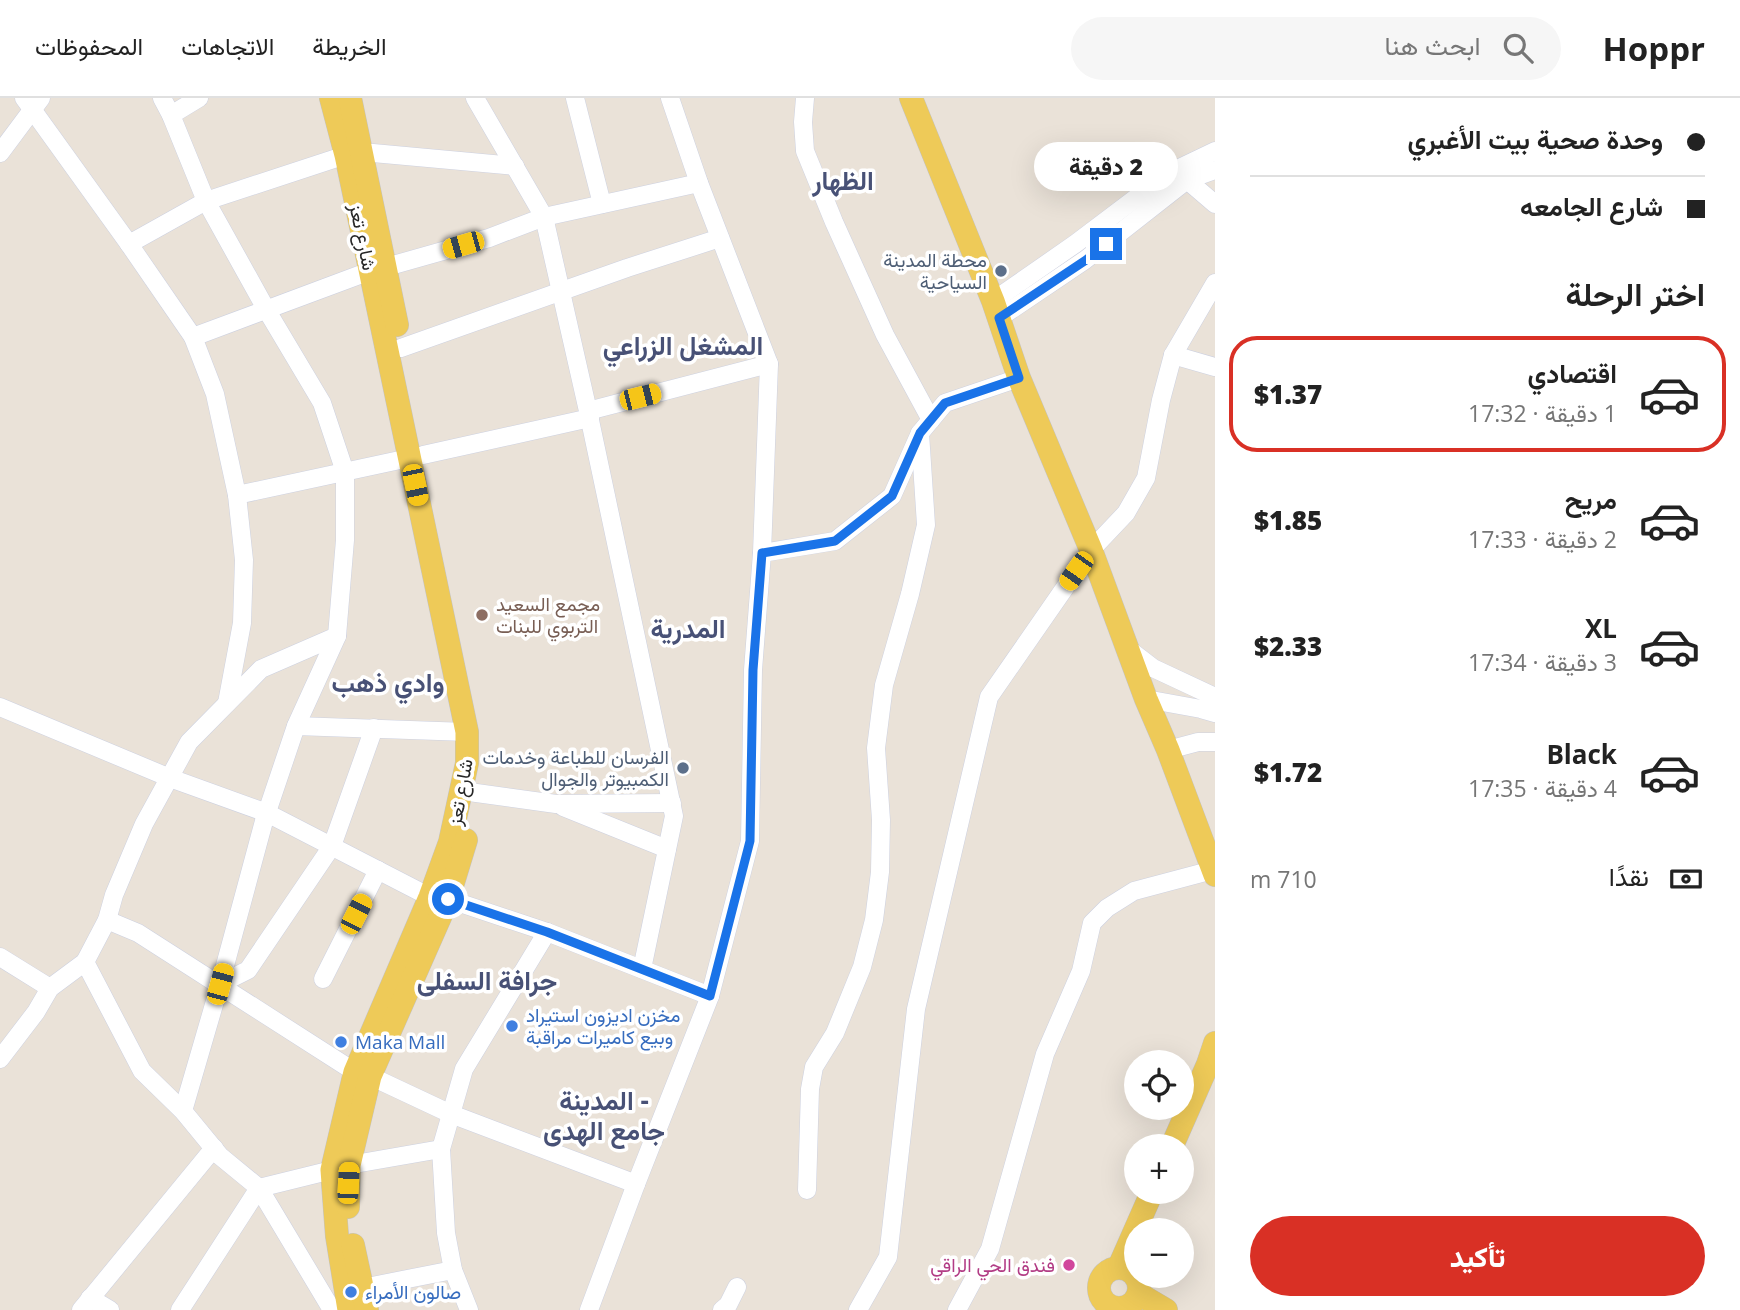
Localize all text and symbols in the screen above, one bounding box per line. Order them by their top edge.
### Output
search box [1071,17,1561,80]
text: Hoppr [1603,26,1705,71]
text: ابحث هنا [1385,27,1481,63]
text: المحفوظات [35,29,143,62]
text: الاتجاهات [181,29,274,62]
text: الخريطة [312,29,387,62]
icon: search [1499,29,1537,67]
text: وحدة صحية بيت الأغبري [1407,121,1663,157]
callout: 2 دقيقة [1034,142,1178,192]
text: 2 دقيقة [1069,150,1143,182]
district label: الظهار [811,162,874,198]
text: شارع الجامعه [1520,188,1663,224]
street label: شارع تعز [343,200,383,273]
route end [1090,228,1122,260]
car [440,229,487,261]
place label: محطة المدينة السياحية [883,247,987,295]
marker: محطة المدينة السياحية [993,263,1009,279]
text: اختر الرحلة [1565,272,1705,315]
district label: المشغل الزراعي [603,327,763,368]
text: اقتصادي [1528,355,1617,391]
icon: car [1638,363,1701,426]
text: $1.37 [1254,376,1322,412]
car [618,382,663,412]
text: 1 دقيقة · 17:32 [1468,397,1617,429]
car [401,462,430,508]
text: مريح [1565,481,1617,517]
icon: car [1638,489,1701,552]
text: $1.85 [1254,502,1322,538]
text: 2 دقيقة · 17:33 [1468,523,1617,555]
car [1056,548,1097,594]
place label: مجمع السعيد التربوي للبنات [496,591,600,642]
marker: مجمع السعيد التربوي للبنات [474,607,490,623]
district label: المدرية [650,610,726,646]
text: XL [1585,610,1617,646]
icon: car [1638,615,1701,678]
text: $2.33 [1254,628,1322,664]
text: 3 دقيقة · 17:34 [1468,646,1617,678]
district label: وادي ذهب [331,664,445,705]
text: Black [1546,736,1617,772]
icon: car [1638,741,1701,804]
place label: الفرسان للطباعة وخدمات الكمبيوتر والجوال [482,744,669,792]
text: $1.72 [1254,754,1322,790]
street label: شارع تعز [441,757,479,828]
marker: الفرسان للطباعة وخدمات الكمبيوتر والجوال [675,760,691,776]
text: 4 دقيقة · 17:35 [1468,772,1617,804]
text: نقدًا [1609,858,1649,894]
icon: cash [1667,860,1705,898]
text: 710 m [1250,863,1317,895]
route start [432,883,464,915]
car [338,891,375,937]
car [205,961,236,1007]
district label: جرافة السفلى [417,962,557,998]
place label: مخزن اديزون استيراد وبيع كاميرات مراقبة [526,1002,680,1051]
marker: مخزن اديزون استيراد وبيع كاميرات مراقبة [504,1018,520,1034]
place label: Maka Mall [355,1029,445,1055]
marker: Maka Mall [333,1034,349,1050]
map controls [1124,1050,1194,1288]
button: locate [1124,1050,1194,1120]
district label: المدينة - جامع الهدى [543,1082,665,1149]
button: + [1124,1134,1194,1204]
car [337,1161,360,1205]
button: تأكيد [1250,1216,1705,1296]
button: − [1124,1218,1194,1288]
place label: فندق الحي الراقي [930,1252,1055,1281]
marker: فندق الحي الراقي [1061,1257,1077,1273]
place label: صالون الأمراء [365,1279,461,1305]
marker: صالون الأمراء [343,1284,359,1300]

